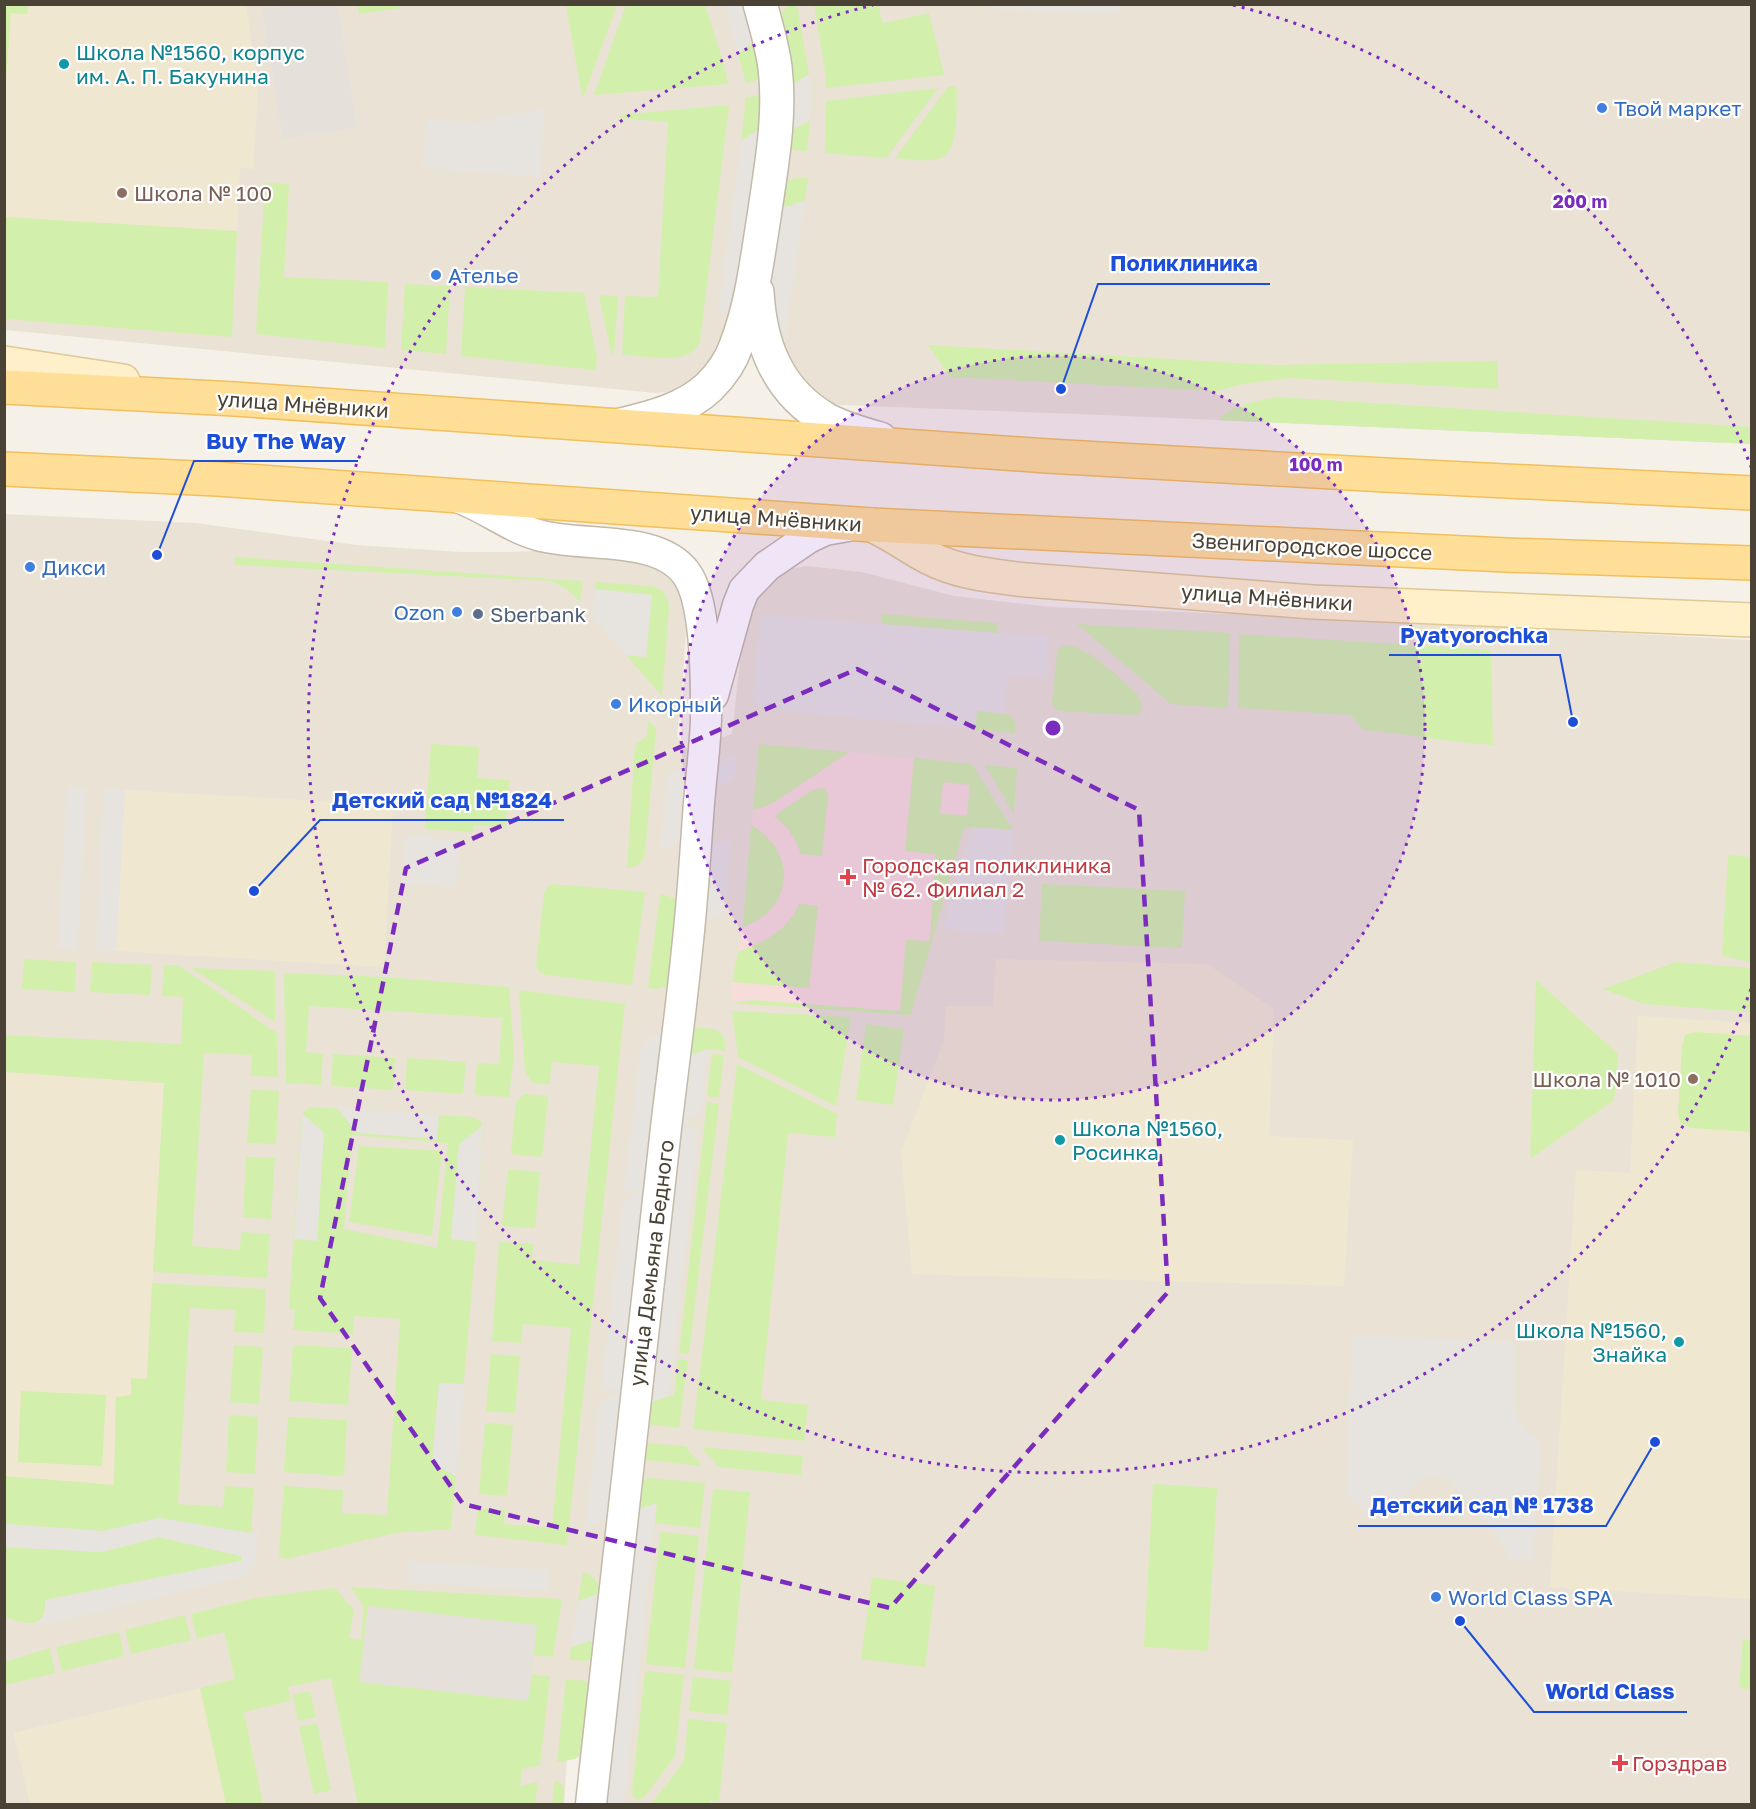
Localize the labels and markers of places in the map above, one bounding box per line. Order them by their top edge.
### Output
place label: Школа №1560, корпус им. А. П. Бакунина [76,39,305,89]
marker: Школа №1560, корпус им. А. П. Бакунина [57,57,71,71]
place label: Твой маркет [1614,95,1741,121]
marker: Твой маркет [1595,101,1609,115]
place label: Школа № 100 [134,180,272,206]
marker: Школа № 100 [115,186,129,200]
callout: Поликлиника [1098,244,1270,284]
place label: Ателье [448,262,519,288]
marker: Ателье [429,268,443,282]
callout: Buy The Way [194,421,358,461]
place label: Дикси [42,554,106,580]
marker: Дикси [23,560,37,574]
place label: Ozon [393,599,445,625]
place label: Sberbank [490,601,586,627]
marker: Ozon [450,605,464,619]
marker: Sberbank [471,607,485,621]
callout: Pyatyorochka [1389,615,1560,655]
place label: Икорный [628,691,722,717]
marker: Икорный [609,697,623,711]
centre of rings [1043,718,1063,738]
callout: Детский сад №1824 [320,780,564,820]
place label: Городская поликлиника № 62. Филиал 2 [862,852,1111,902]
marker: Городская поликлиника № 62. Филиал 2 [839,868,857,886]
place label: Школа № 1010 [1533,1066,1681,1092]
marker: Школа № 1010 [1686,1072,1700,1086]
place label: Школа №1560, Росинка [1072,1115,1223,1165]
marker: Школа №1560, Росинка [1053,1133,1067,1147]
place label: Школа №1560, Знайка [1516,1317,1667,1367]
marker: Школа №1560, Знайка [1672,1335,1686,1349]
callout: Детский сад № 1738 [1358,1486,1606,1526]
place label: World Class SPA [1448,1584,1613,1610]
marker: World Class SPA [1429,1590,1443,1604]
callout: World Class [1534,1672,1687,1712]
place label: Горздрав [1632,1750,1727,1776]
marker: Горздрав [1613,1756,1627,1770]

